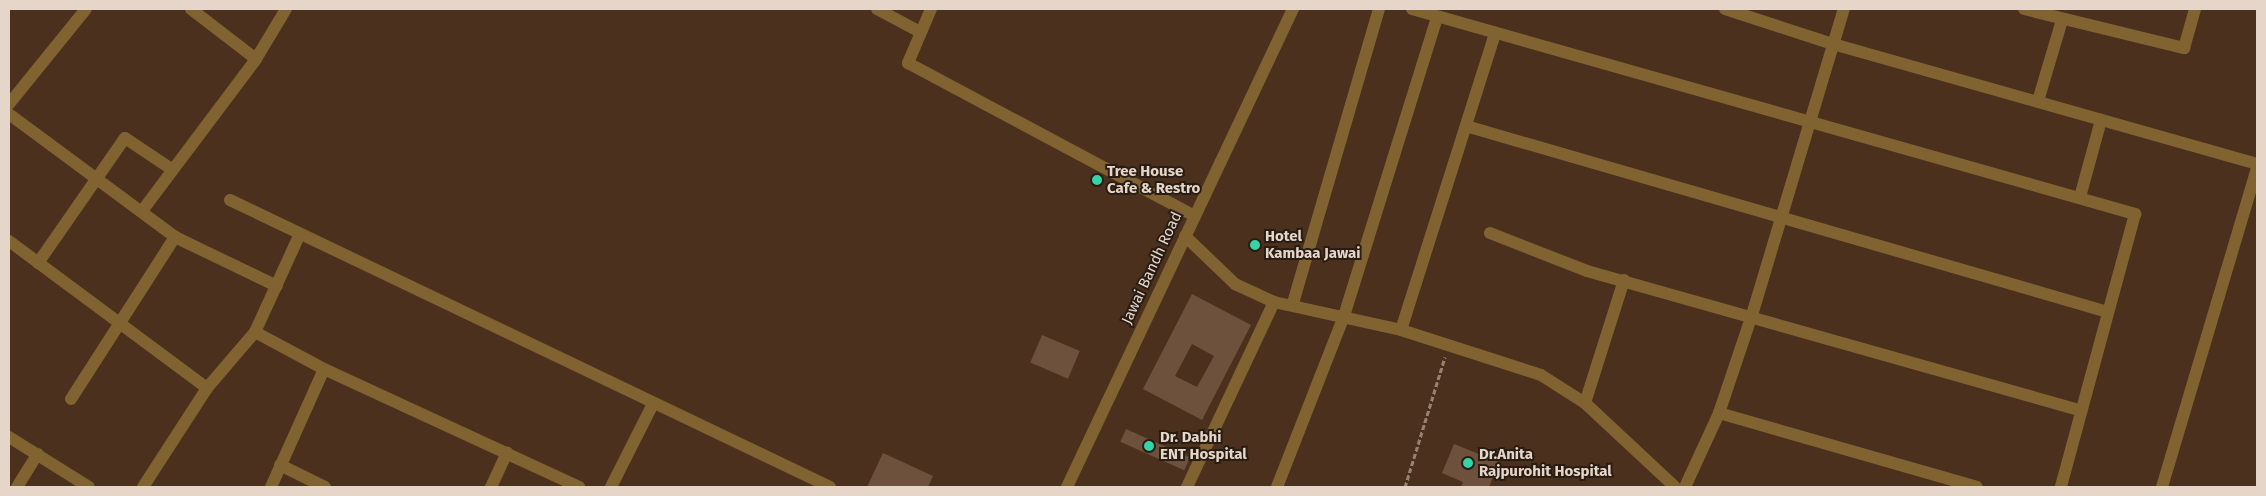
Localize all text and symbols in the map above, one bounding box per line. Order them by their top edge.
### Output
place label: Tree House Cafe & Restro [1107,162,1200,197]
marker: Tree House Cafe & Restro [1091,174,1103,186]
street label: Jawai Bandh Road [1118,209,1186,327]
place label: Hotel Kambaa Jawai [1265,227,1360,262]
marker: Hotel Kambaa Jawai [1249,239,1261,251]
place label: Dr. Dabhi ENT Hospital [1160,428,1247,463]
marker: Dr. Dabhi ENT Hospital [1142,439,1156,453]
place label: Dr.Anita Rajpurohit Hospital [1479,445,1612,480]
marker: Dr.Anita Rajpurohit Hospital [1461,456,1475,470]

